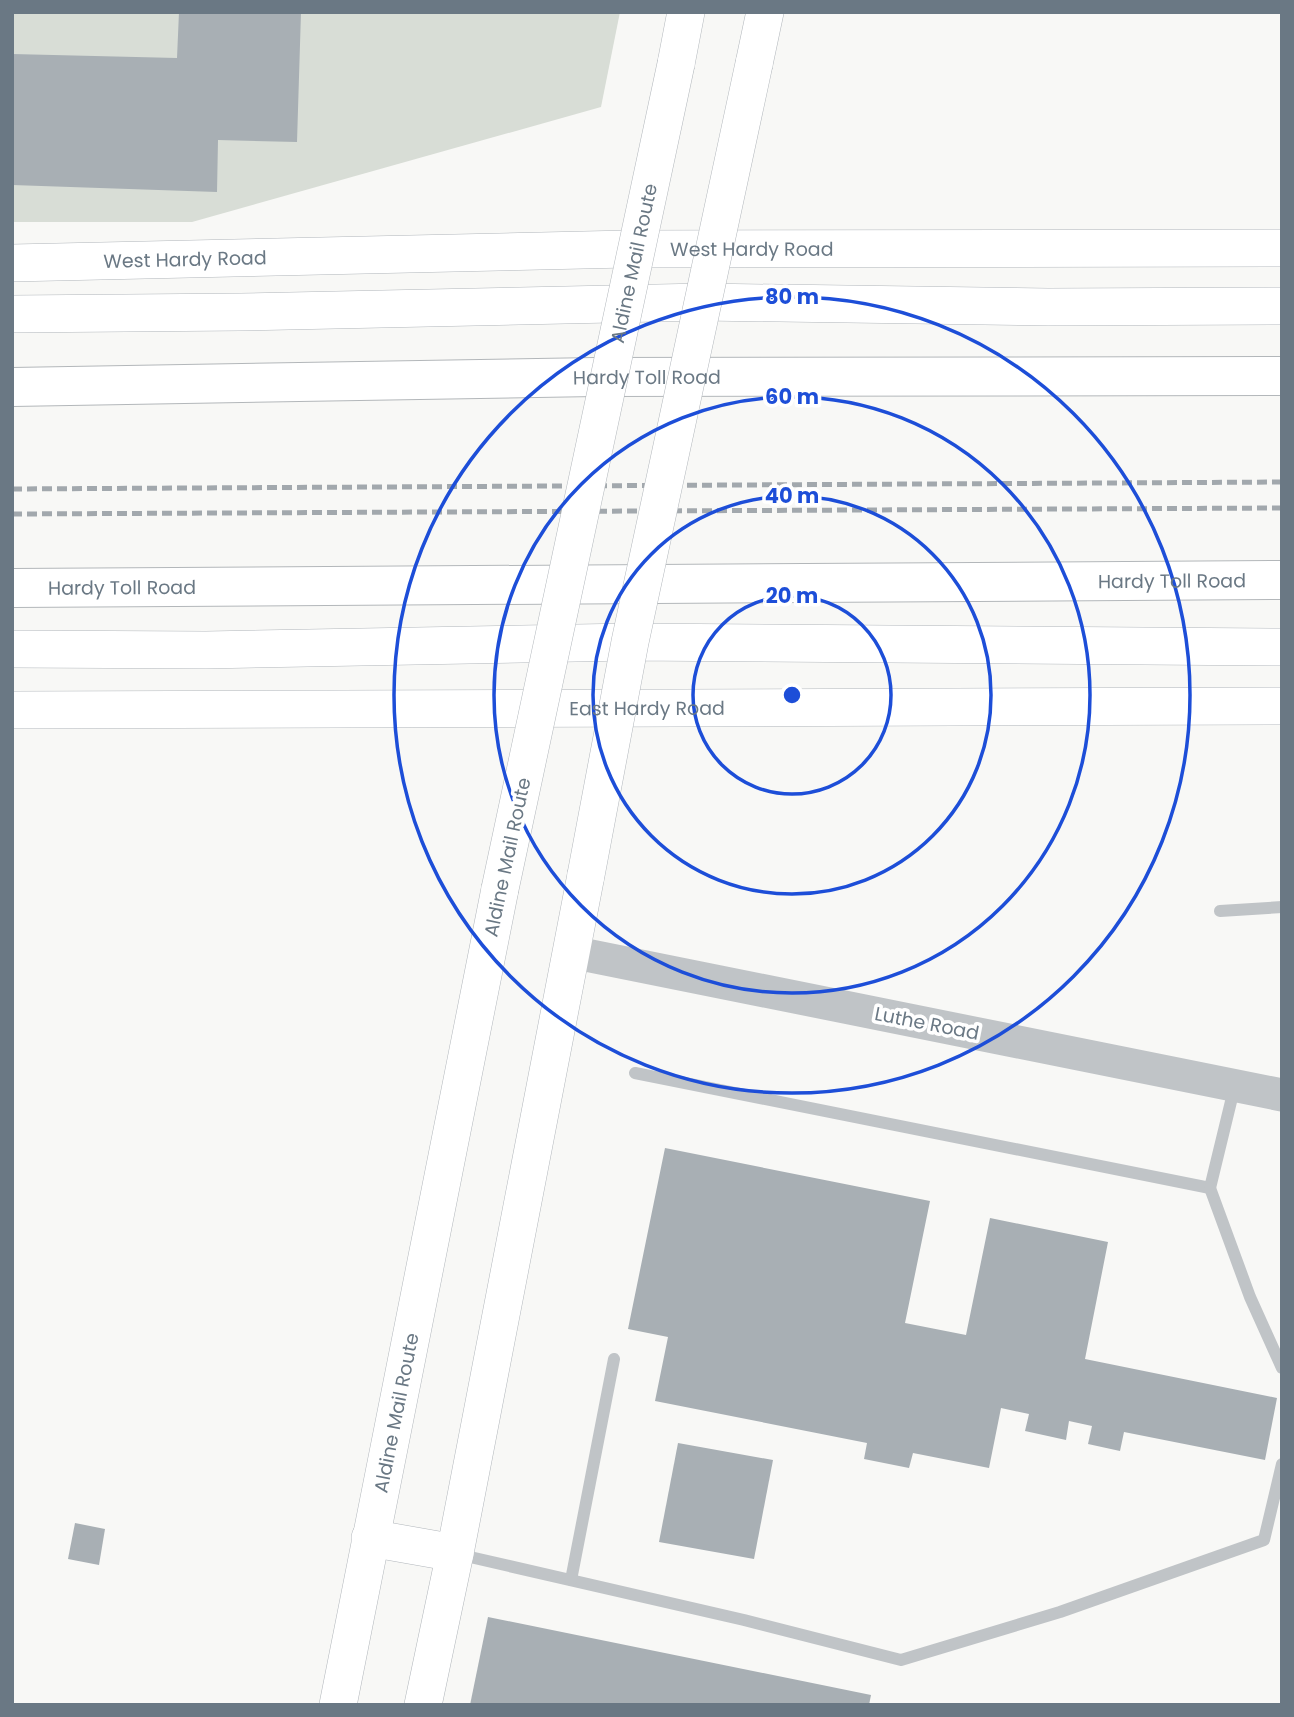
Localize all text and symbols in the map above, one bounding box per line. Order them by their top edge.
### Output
street label: Aldine Mail Route [604,181,664,345]
street label: West Hardy Road [670,236,834,263]
street label: West Hardy Road [103,244,267,275]
text: 80 m [765,282,819,311]
street label: Hardy Toll Road [573,364,721,391]
text: 60 m [765,382,819,411]
text: 40 m [765,481,819,510]
street label: Hardy Toll Road [1098,567,1246,595]
street label: Hardy Toll Road [48,574,196,602]
text: 20 m [766,581,818,610]
centre of rings [780,683,804,707]
street label: East Hardy Road [569,695,725,722]
street label: Aldine Mail Route [477,775,538,939]
street label: Luthe Road [872,1000,981,1047]
street label: Aldine Mail Route [367,1331,426,1495]

